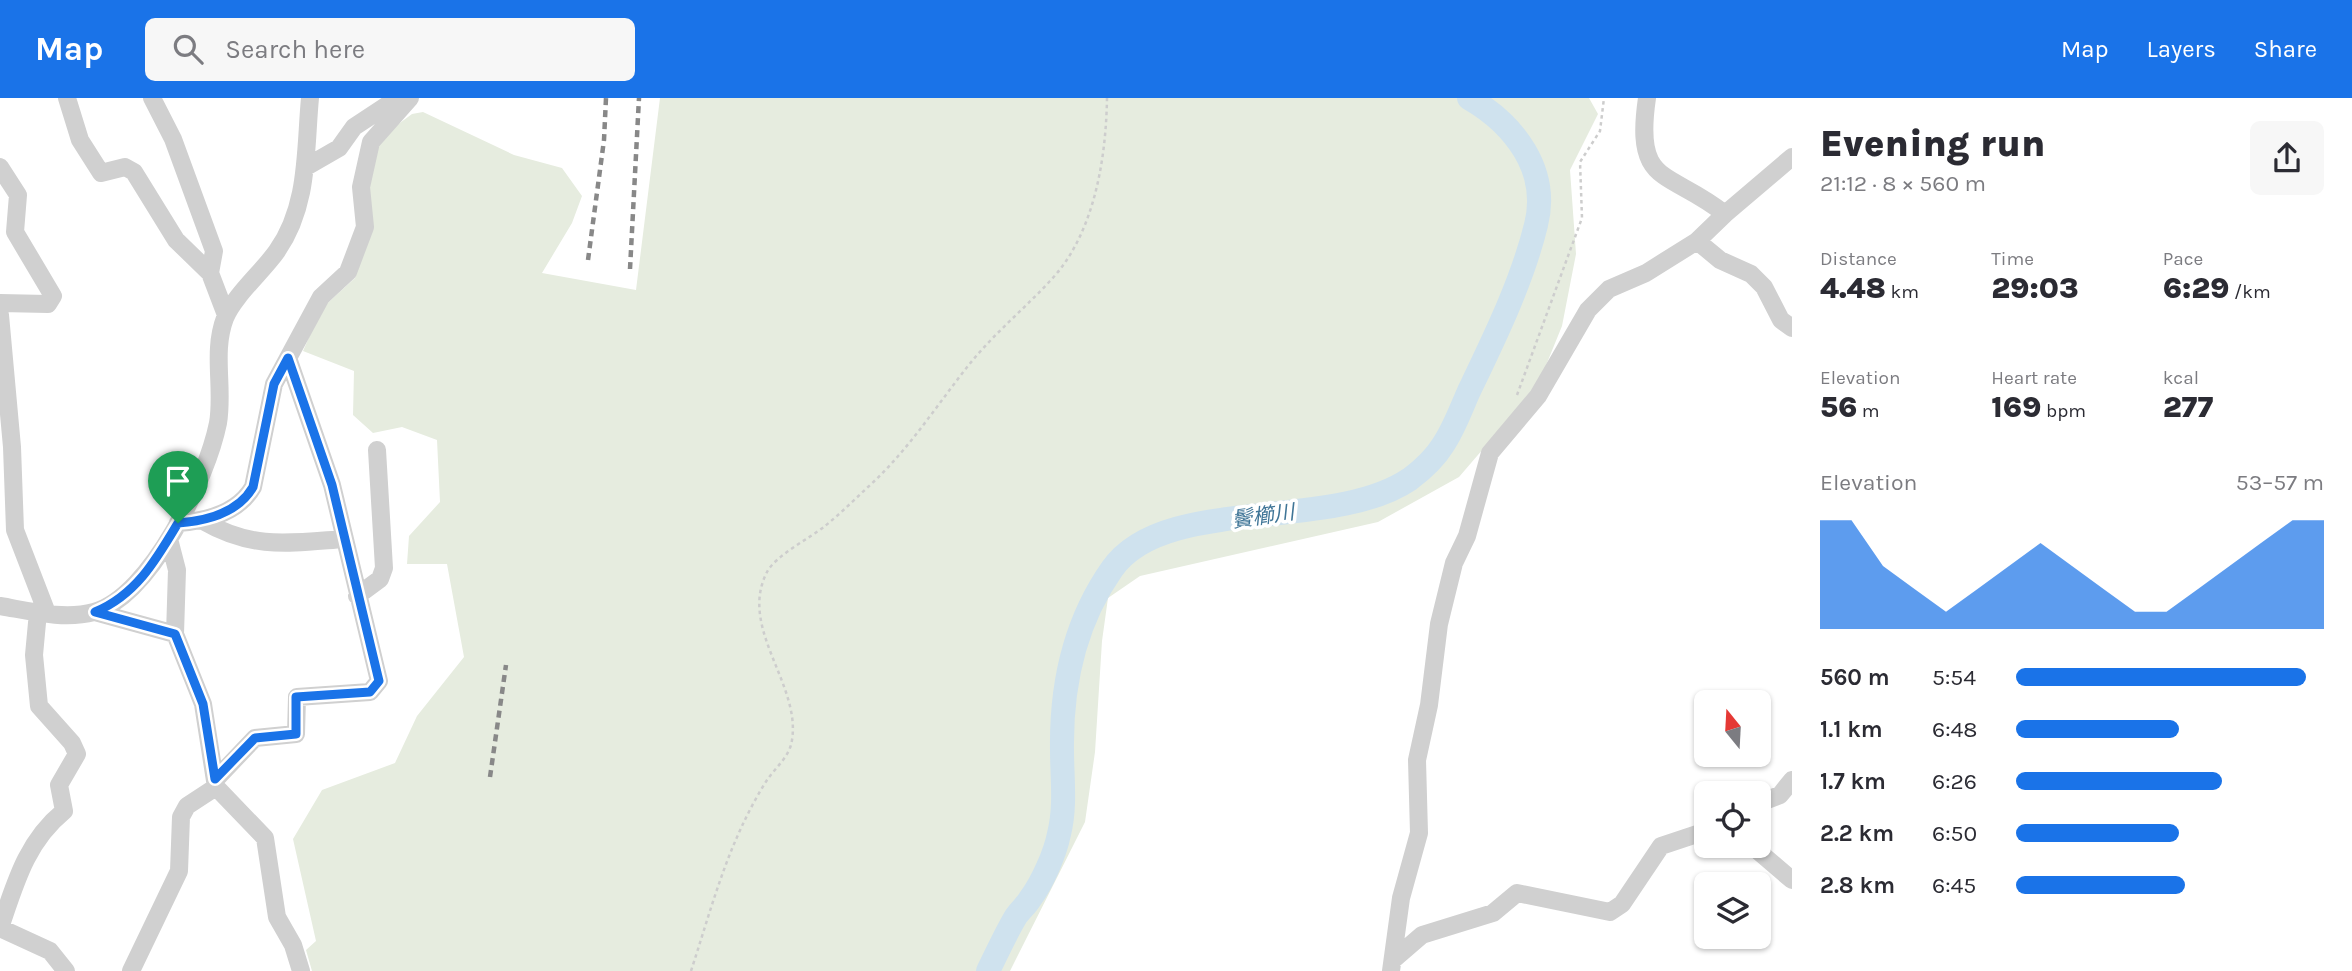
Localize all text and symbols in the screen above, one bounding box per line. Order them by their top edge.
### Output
search box [145,18,635,81]
text: Map [35,30,103,68]
icon: search [169,30,207,68]
text: Search here [225,34,365,65]
text: Map [2061,35,2109,63]
text: Layers [2147,35,2216,63]
text: Share [2254,35,2317,63]
text: Evening run [1820,121,2045,166]
button: share [2250,121,2324,195]
text: 21:12 · 8 × 560 m [1820,170,1986,197]
text: Distance [1820,248,1897,270]
text: Time [1991,248,2034,270]
text: Pace [2163,248,2203,270]
text: 4.48 [1820,270,1886,306]
text: 29:03 [1991,270,2079,306]
text: 6:29 [2163,270,2229,306]
text: km [1886,281,1919,303]
text: /km [2229,281,2271,303]
text: Elevation [1820,367,1900,389]
text: Heart rate [1991,367,2077,389]
text: kcal [2163,367,2199,389]
text: 56 [1820,389,1857,425]
text: 169 [1991,389,2041,425]
text: 277 [2163,389,2213,425]
text: m [1857,400,1880,422]
text: bpm [2041,400,2086,422]
pin [148,451,208,523]
icon: arrive [159,462,197,500]
text: Elevation [1820,469,1917,496]
text: 53–57 m [2236,469,2324,496]
water label: 鬢櫛川 [1230,499,1298,532]
text: 560 m [1820,664,1890,691]
text: 5:54 [1932,664,1976,691]
north arrow [1694,690,1771,766]
map controls [1694,690,1771,949]
text: 1.1 km [1820,716,1883,743]
text: 6:48 [1932,716,1977,743]
text: 1.7 km [1820,768,1886,795]
text: 6:26 [1932,768,1977,795]
button: locate [1694,781,1771,858]
text: 2.2 km [1820,820,1894,847]
text: 6:50 [1932,820,1977,847]
button: layers [1694,872,1771,949]
text: 2.8 km [1820,872,1895,899]
text: 6:45 [1932,872,1976,899]

